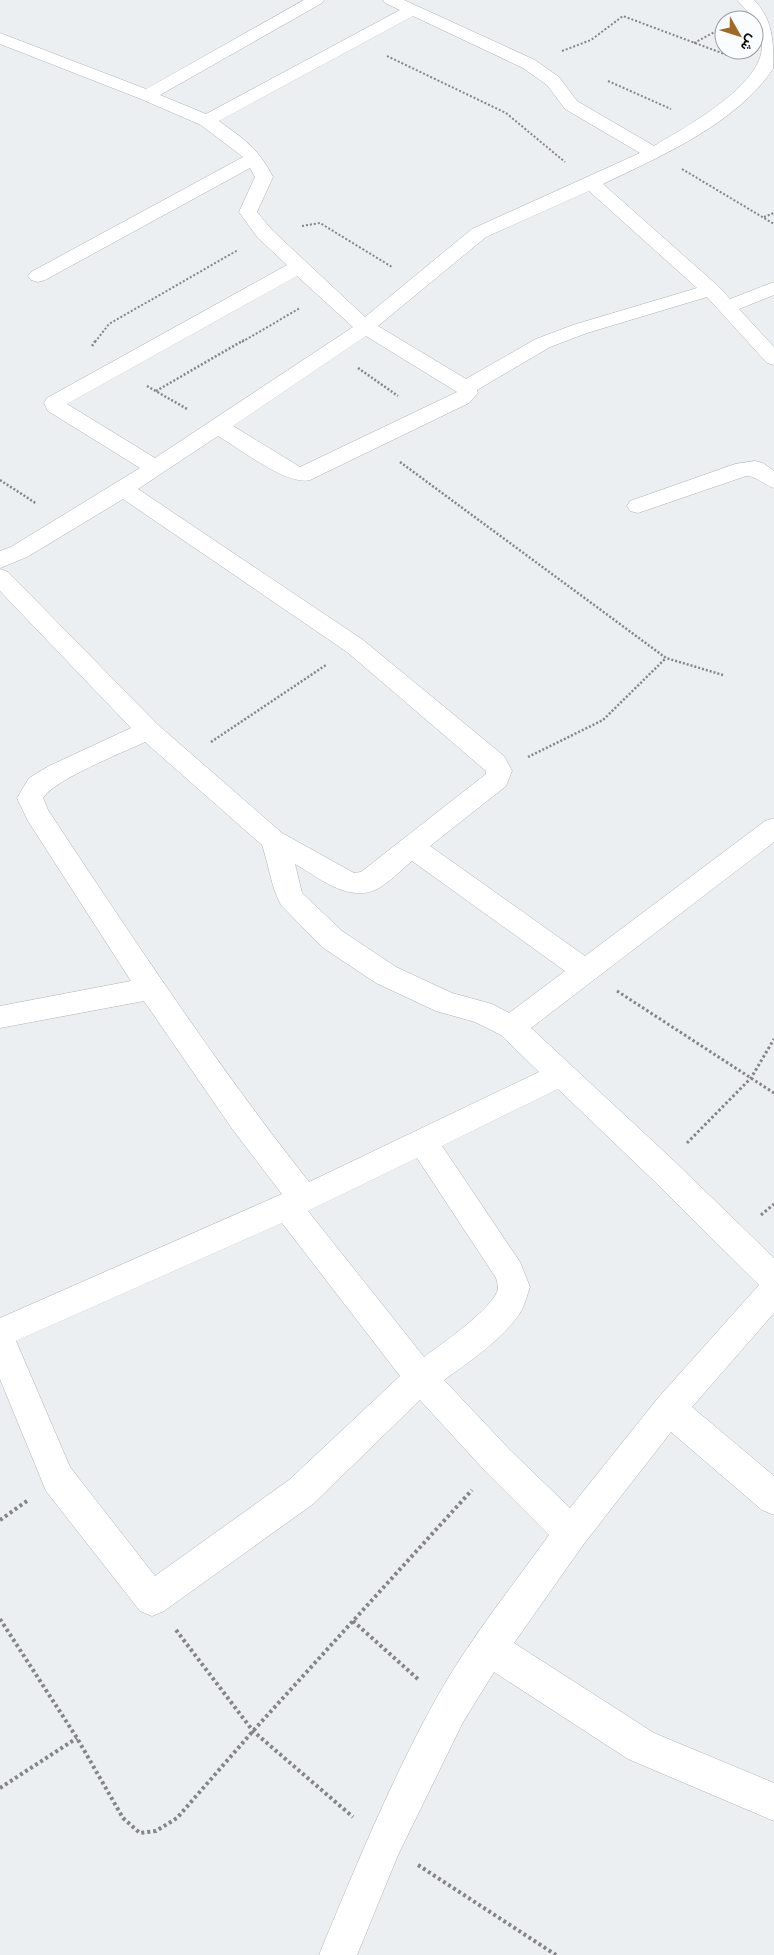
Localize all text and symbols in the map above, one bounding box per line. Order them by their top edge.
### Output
north arrow [714,10,764,60]
text: ش [737,31,761,56]

